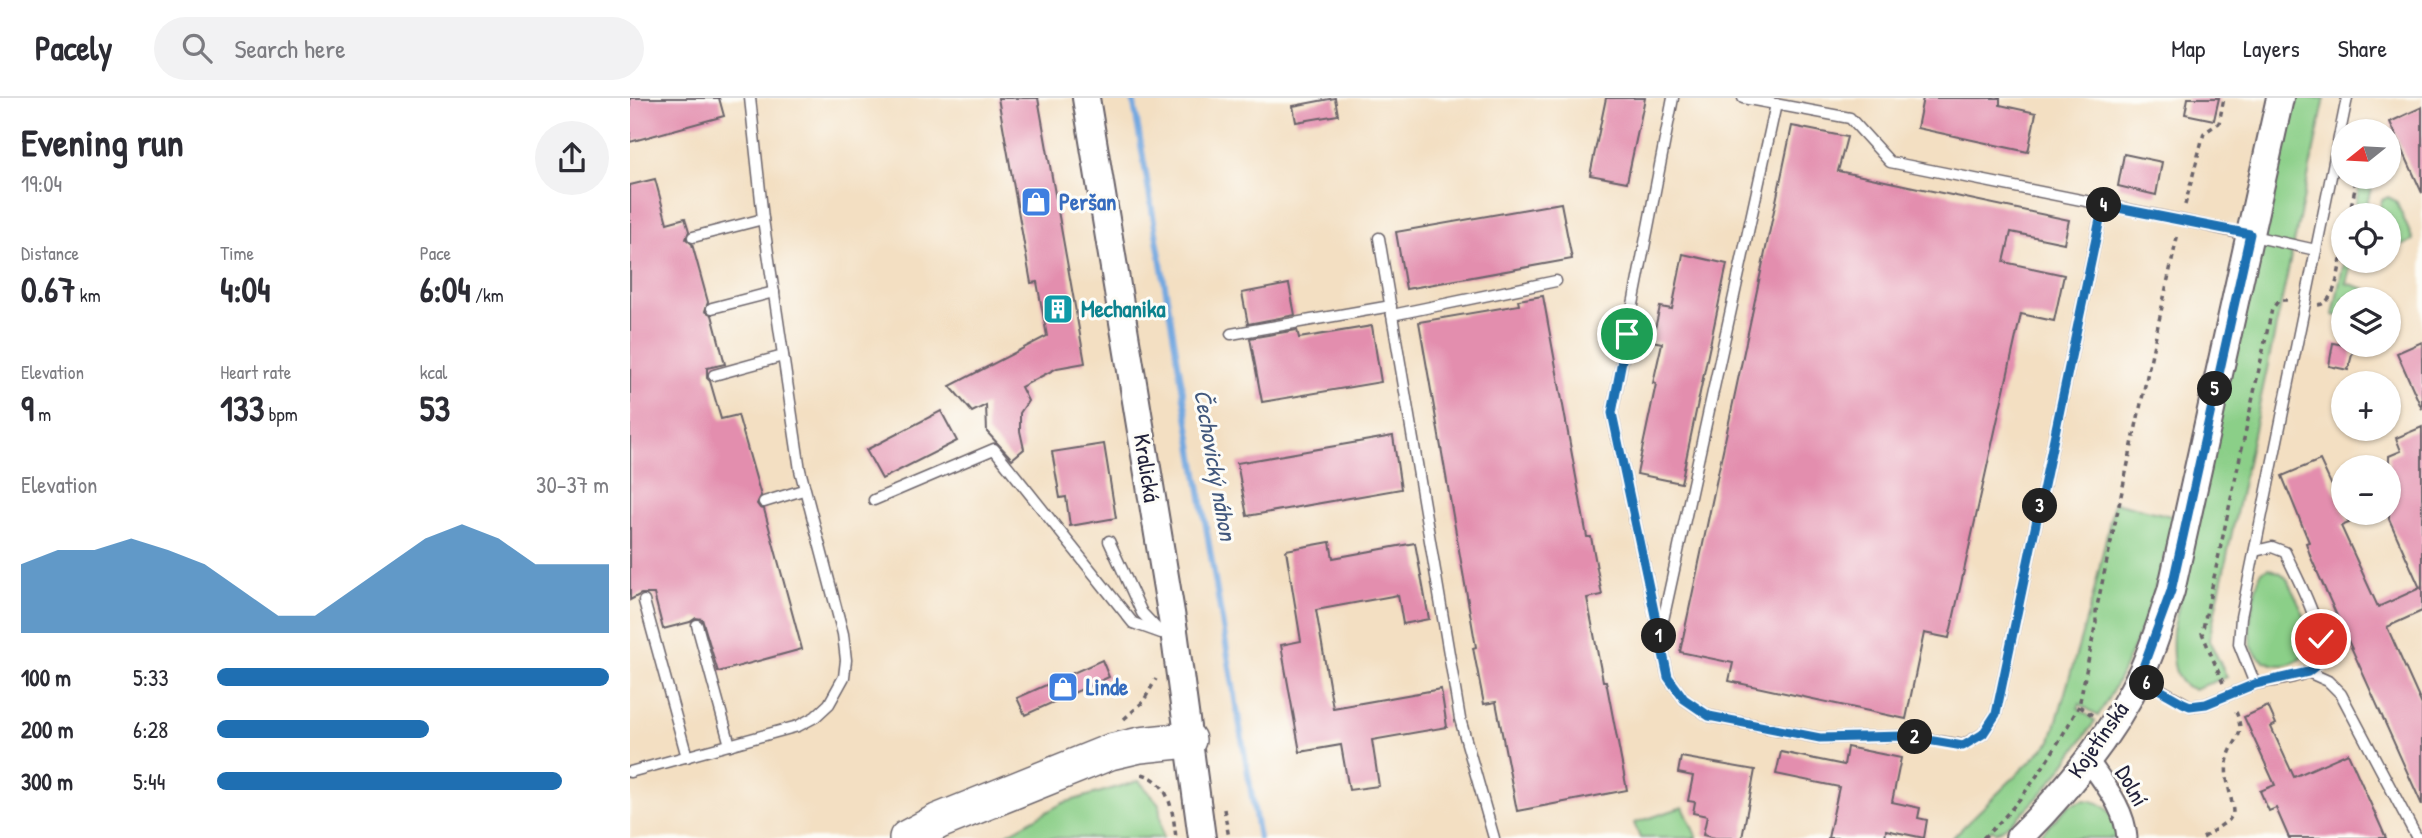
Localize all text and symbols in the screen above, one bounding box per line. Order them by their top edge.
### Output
search box [154,17,644,80]
text: Pacely [35,26,112,70]
icon: search [178,29,216,67]
text: Search here [234,31,346,66]
text: Map [2171,32,2205,64]
text: Layers [2243,32,2300,64]
text: Share [2338,32,2387,64]
text: Evening run [21,116,184,168]
north arrow [2331,119,2401,189]
map controls [2331,119,2401,525]
button: share [535,121,609,195]
text: 19:04 [21,168,62,199]
shop icon: Peršan [1019,185,1053,219]
place label: Peršan [1059,186,1116,217]
pin: 4 [2086,188,2122,222]
text: 4 [2100,191,2107,217]
button: locate [2331,203,2401,273]
text: Distance [21,240,79,266]
text: Time [220,240,254,266]
text: Pace [420,240,451,266]
text: 0.67 [21,266,75,313]
text: 4:04 [220,266,270,313]
text: 6:04 [420,266,471,313]
text: km [75,282,101,308]
text: /km [471,282,504,308]
button: layers [2331,287,2401,357]
building icon: Mechanika [1041,292,1075,326]
place label: Mechanika [1081,293,1166,324]
pin [1597,304,1657,364]
icon: arrive [1608,315,1646,353]
text: Elevation [21,359,84,385]
text: Heart rate [220,359,291,385]
text: kcal [420,359,447,385]
button: + [2331,371,2401,441]
pin: 5 [2198,372,2232,406]
text: 5 [2210,375,2219,401]
text: 9 [21,385,34,432]
text: 133 [220,385,264,432]
text: 53 [420,385,450,432]
water label: Čechovický náhon [1186,387,1245,545]
text: m [34,401,51,427]
text: bpm [264,401,298,427]
street label: Kralická [1127,432,1168,504]
button: − [2331,455,2401,525]
text: Elevation [21,469,97,500]
text: 30–37 m [536,469,609,500]
pin: 3 [2022,488,2058,524]
text: 3 [2035,492,2044,518]
pin [2291,609,2351,669]
pin: 1 [1642,618,1676,654]
icon: check [2302,620,2340,658]
text: 1 [1655,622,1662,648]
text: 100 m [21,662,71,693]
text: 5:33 [133,662,169,693]
pin: 6 [2130,666,2164,700]
text: 6 [2143,669,2150,695]
shop icon: Linde [1046,670,1080,704]
place label: Linde [1086,671,1129,702]
street label: Kojetínská [2060,695,2135,784]
text: 200 m [21,714,73,745]
text: 6:28 [133,714,168,745]
pin: 2 [1898,720,1932,754]
text: 2 [1910,723,1919,749]
street label: Dolní [2109,760,2156,812]
text: 300 m [21,766,73,797]
text: 5:44 [133,766,165,797]

